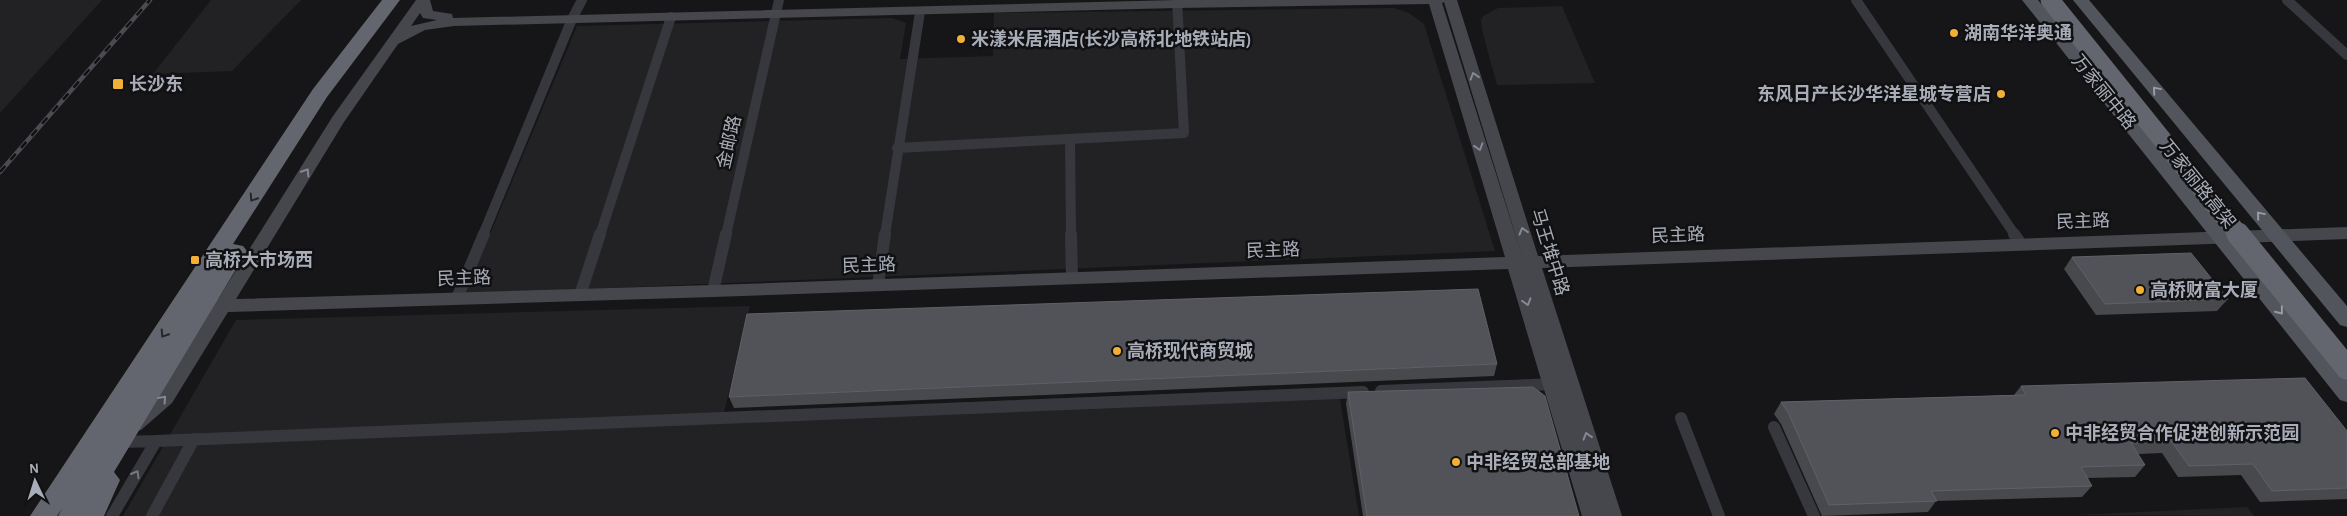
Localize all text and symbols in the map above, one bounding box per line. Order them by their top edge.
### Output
place label: 湖南华洋奥通 [1964,23,2072,43]
marker: 湖南华洋奥通 [1948,27,1960,39]
place label: 米漾米居酒店(长沙高桥北地铁站店) [971,29,1252,49]
marker: 米漾米居酒店(长沙高桥北地铁站店) [955,33,967,45]
street label: 万家丽中路 [2068,51,2140,133]
one-way arrow [1470,72,1480,81]
place label: 长沙东 [129,74,183,94]
marker: 长沙东 [111,77,125,91]
place label: 东风日产长沙华洋星城专营店 [1757,84,1991,104]
one-way arrow [2152,87,2161,96]
marker: 东风日产长沙华洋星城专营店 [1995,88,2007,100]
street label: 金邮路 [713,113,745,171]
street label: 万家丽路高架 [2156,136,2240,232]
one-way arrow [1474,142,1484,150]
one-way arrow [299,169,309,178]
one-way arrow [250,192,259,201]
street label: 马王堆中路 [1527,206,1573,298]
street label: 民主路 [2056,210,2110,232]
one-way arrow [2257,212,2265,221]
street label: 民主路 [1651,224,1705,246]
one-way arrow [1518,227,1528,236]
street label: 民主路 [1246,239,1300,261]
place label: 高桥大市场西 [205,250,313,270]
marker: 高桥大市场西 [189,254,201,266]
street label: 民主路 [842,254,896,276]
street label: 民主路 [437,267,491,289]
place label: 高桥财富大厦 [2150,280,2258,300]
marker: 高桥财富大厦 [2134,284,2146,296]
one-way arrow [1522,297,1532,306]
one-way arrow [2275,305,2284,314]
one-way arrow [161,329,171,338]
place label: 高桥现代商贸城 [1127,341,1253,361]
marker: 高桥现代商贸城 [1111,345,1123,357]
one-way arrow [158,395,167,404]
place label: 中非经贸合作促进创新示范园 [2065,423,2299,443]
marker: 中非经贸合作促进创新示范园 [2049,427,2061,439]
one-way arrow [1583,432,1593,441]
place label: 中非经贸总部基地 [1466,452,1610,472]
north arrow [10,456,60,506]
marker: 中非经贸总部基地 [1450,456,1462,468]
text: N [29,462,40,476]
one-way arrow [130,470,140,479]

